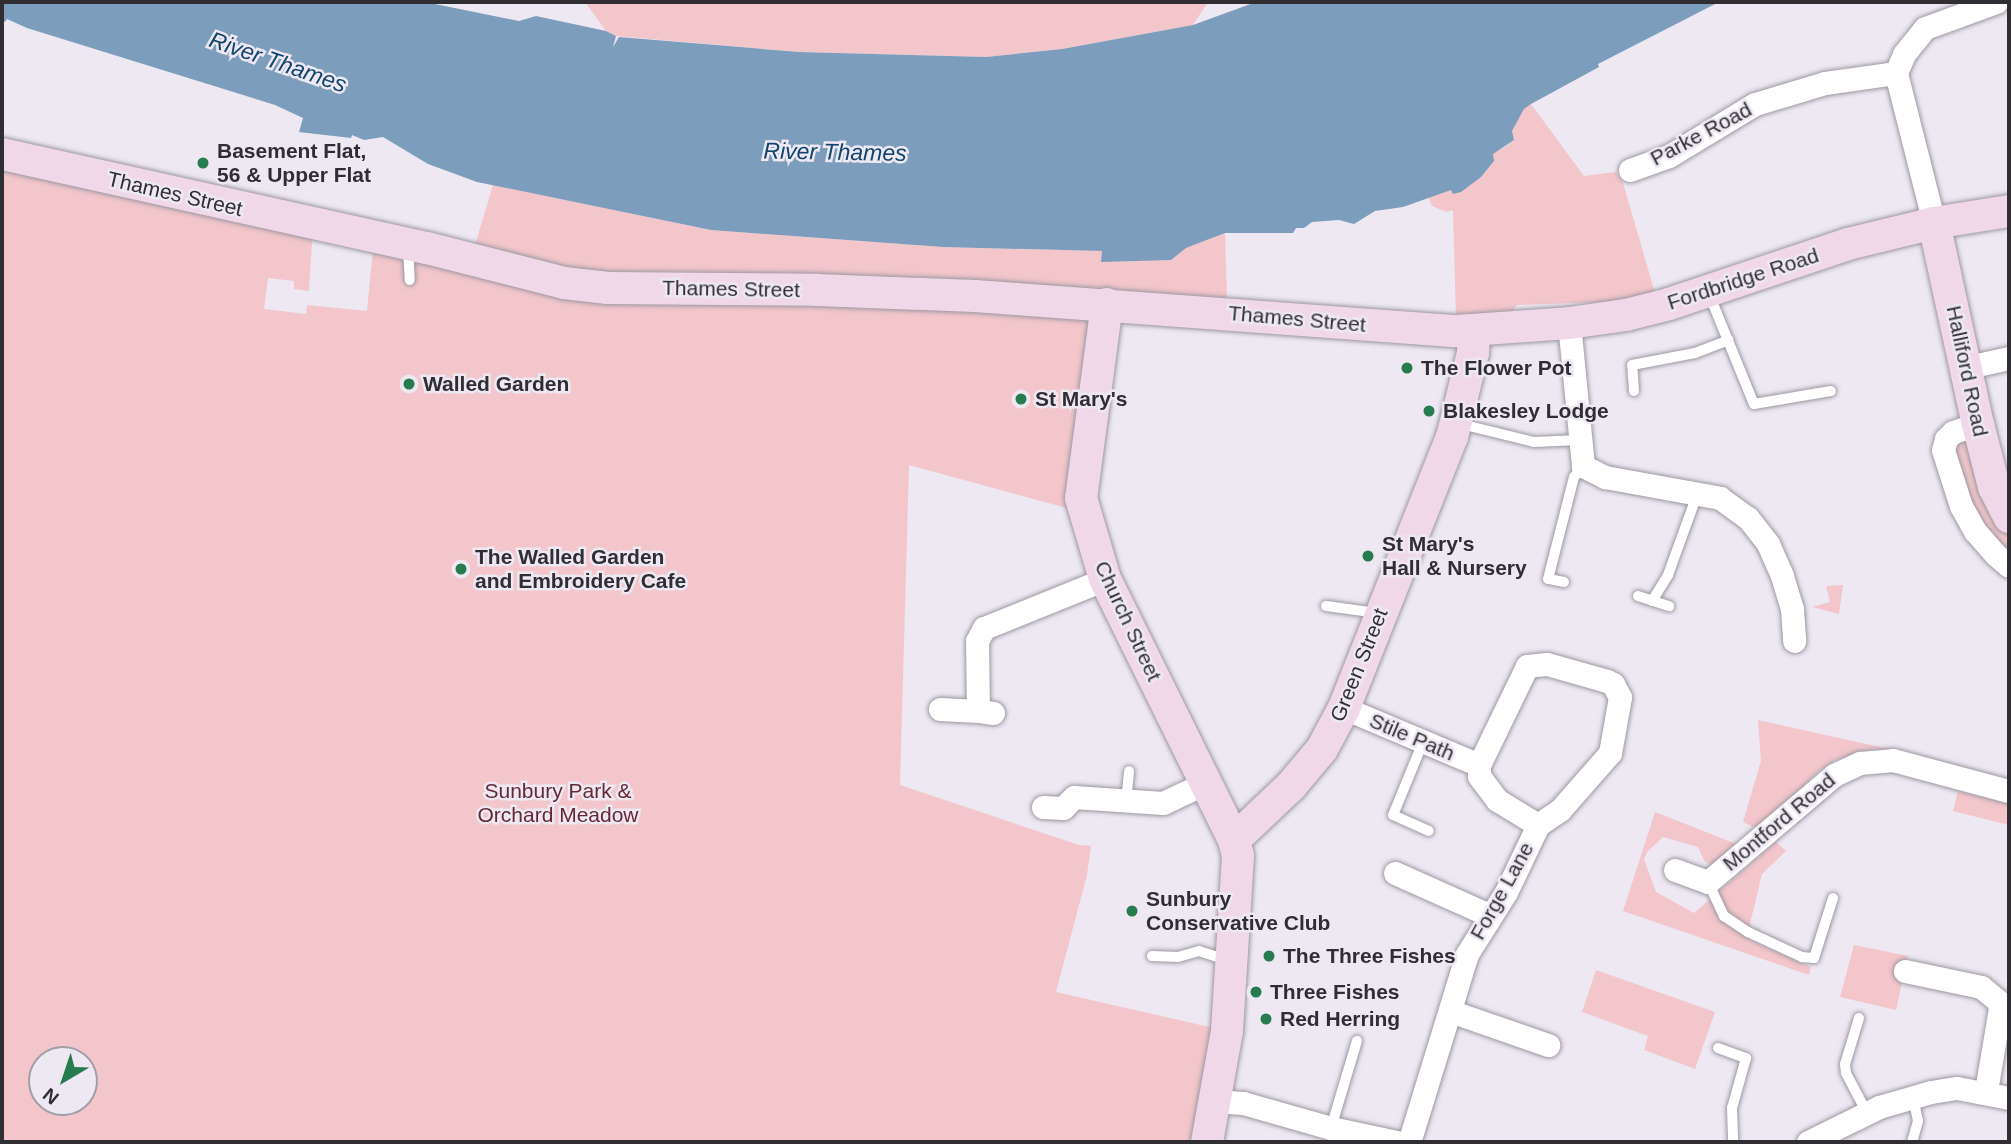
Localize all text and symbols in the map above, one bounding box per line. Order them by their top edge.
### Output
water label: River Thames [206,26,350,98]
street label: Parke Road [1646,97,1756,171]
water label: River Thames [763,137,907,167]
place label: Basement Flat, 56 & Upper Flat [217,138,371,188]
marker: Basement Flat, 56 & Upper Flat [195,155,211,171]
street label: Thames Street [105,166,245,222]
street label: Fordbridge Road [1664,243,1822,315]
street label: Thames Street [662,275,800,303]
street label: Thames Street [1227,300,1367,338]
street label: Halliford Road [1941,303,1993,439]
place label: The Flower Pot [1421,355,1572,381]
marker: The Flower Pot [1399,360,1415,376]
place label: Walled Garden [423,371,569,397]
marker: Walled Garden [401,376,417,392]
place label: St Mary's [1035,386,1128,412]
marker: St Mary's [1013,391,1029,407]
place label: Blakesley Lodge [1443,398,1609,424]
marker: Blakesley Lodge [1421,403,1437,419]
place label: St Mary's Hall & Nursery [1382,531,1527,581]
place label: The Walled Garden and Embroidery Cafe [475,544,686,594]
marker: St Mary's Hall & Nursery [1360,548,1376,564]
street label: Church Street [1089,557,1167,685]
marker: The Walled Garden and Embroidery Cafe [453,561,469,577]
street label: Green Street [1325,605,1393,725]
street label: Stile Path [1366,708,1458,766]
street label: Montford Road [1718,768,1840,876]
park label: Sunbury Park & Orchard Meadow [477,778,639,828]
street label: Forge Lane [1465,838,1539,944]
place label: Sunbury Conservative Club [1146,886,1330,936]
marker: Sunbury Conservative Club [1124,903,1140,919]
place label: The Three Fishes [1283,943,1456,969]
marker: The Three Fishes [1261,948,1277,964]
place label: Three Fishes [1270,979,1400,1005]
marker: Three Fishes [1248,984,1264,1000]
place label: Red Herring [1280,1006,1400,1032]
marker: Red Herring [1258,1011,1274,1027]
north arrow [28,1046,98,1116]
text: N [39,1084,63,1109]

